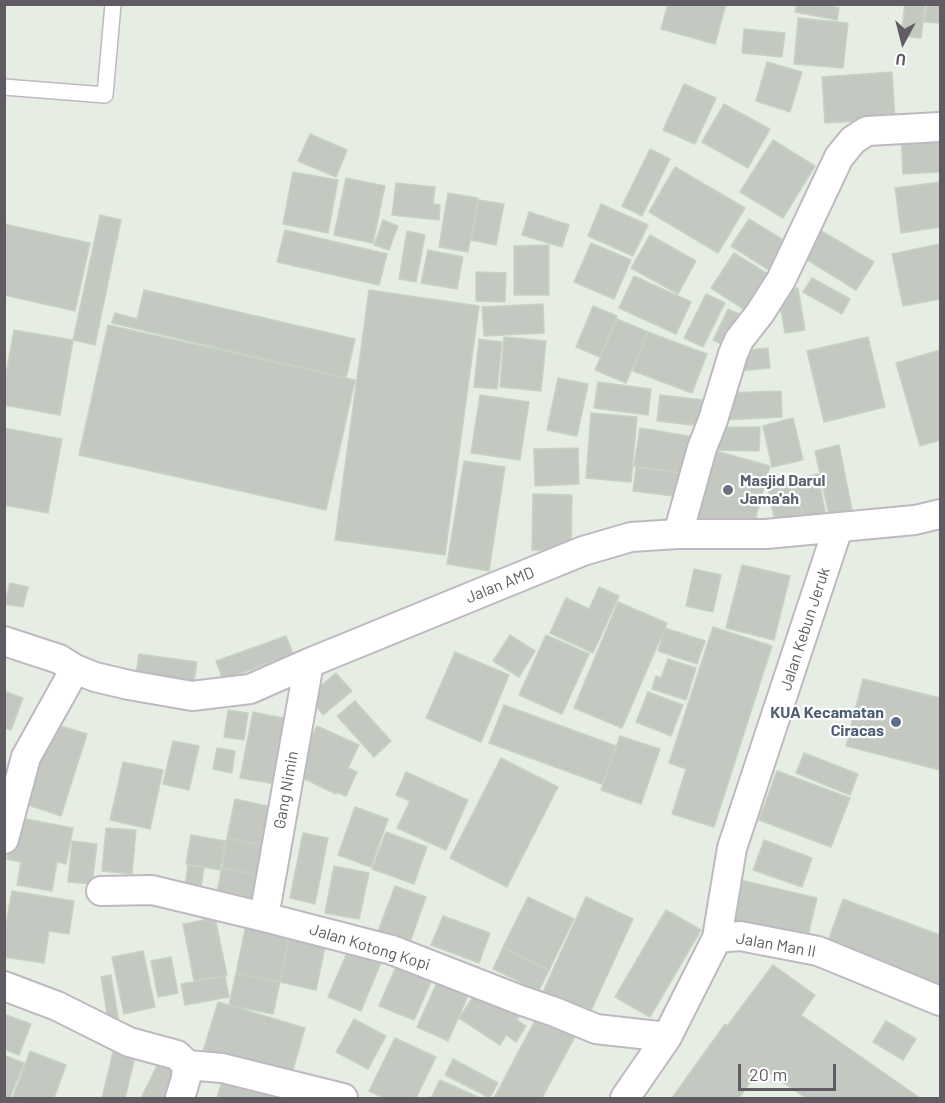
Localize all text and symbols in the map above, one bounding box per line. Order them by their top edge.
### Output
north arrow [873,12,933,72]
text: U [895,50,907,70]
place label: Masjid Darul Jama'ah [740,471,825,509]
marker: Masjid Darul Jama'ah [721,483,735,497]
street label: Jalan AMD [463,563,537,607]
street label: Jalan Kebun Jeruk [776,565,834,693]
place label: KUA Kecamatan Ciracas [770,703,884,741]
marker: KUA Kecamatan Ciracas [889,715,903,729]
street label: Gang Nimin [270,749,302,831]
street label: Jalan Kotong Kopi [307,920,433,974]
street label: Jalan Man II [735,929,817,961]
scale bar [741,1052,838,1090]
text: 20 m [749,1063,787,1085]

